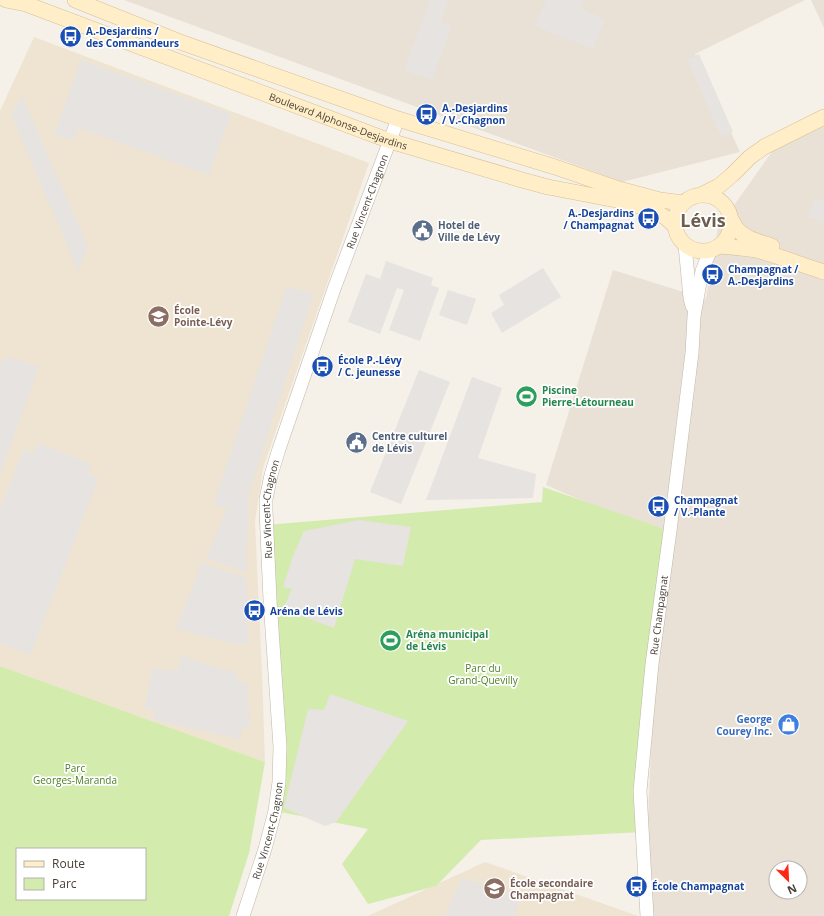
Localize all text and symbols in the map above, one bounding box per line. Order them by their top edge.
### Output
bus stop icon: A.-Desjardins / des Commandeurs [57,24,83,50]
place label: A.-Desjardins / des Commandeurs [86,24,179,50]
street label: Boulevard Alphonse-Desjardins [267,89,409,153]
bus stop icon: A.-Desjardins / V.-Chagnon [414,101,440,127]
place label: A.-Desjardins / V.-Chagnon [442,101,508,127]
street label: Rue Vincent-Chagnon [343,152,391,251]
place label: A.-Desjardins / Champagnat [563,206,635,232]
bus stop icon: A.-Desjardins / Champagnat [636,206,662,232]
district label: Lévis [680,208,726,232]
public building icon: Hotel de Ville de Lévy [409,218,435,244]
place label: Hotel de Ville de Lévy [438,218,500,244]
bus stop icon: Champagnat / A.-Desjardins [699,262,725,288]
place label: Champagnat / A.-Desjardins [728,262,799,288]
school or university icon: École Pointe-Lévy [145,303,171,329]
place label: École Pointe-Lévy [174,303,233,329]
bus stop icon: École P.-Lévy / C. jeunesse [310,353,336,379]
place label: École P.-Lévy / C. jeunesse [338,353,402,379]
sports icon: Piscine Pierre-Létourneau [513,383,539,409]
place label: Piscine Pierre-Létourneau [542,383,634,409]
public building icon: Centre culturel de Lévis [343,429,369,455]
place label: Centre culturel de Lévis [372,429,447,455]
street label: Rue Vincent-Chagnon [259,458,282,559]
bus stop icon: Champagnat / V.-Plante [645,493,671,519]
place label: Champagnat / V.-Plante [674,493,738,519]
street label: Rue Champagnat [646,574,671,656]
bus stop icon: Aréna de Lévis [242,598,268,624]
place label: Aréna de Lévis [270,604,343,618]
sports icon: Aréna municipal de Lévis [378,627,404,653]
place label: Aréna municipal de Lévis [406,627,488,653]
park label: Parc du Grand-Quevilly [448,661,519,687]
place label: George Courey Inc. [716,712,772,738]
shop icon: George Courey Inc. [775,712,801,738]
park label: Parc Georges-Maranda [33,761,117,787]
street label: Rue Vincent-Chagnon [248,781,286,881]
legend [16,848,146,900]
text: Route [52,855,85,872]
north arrow [768,860,808,900]
bus stop icon: École Champagnat [623,873,649,899]
text: Parc [52,875,77,892]
school or university icon: École secondaire Champagnat [481,876,507,902]
place label: École secondaire Champagnat [510,876,593,902]
place label: École Champagnat [652,879,745,893]
text: N [785,881,799,898]

